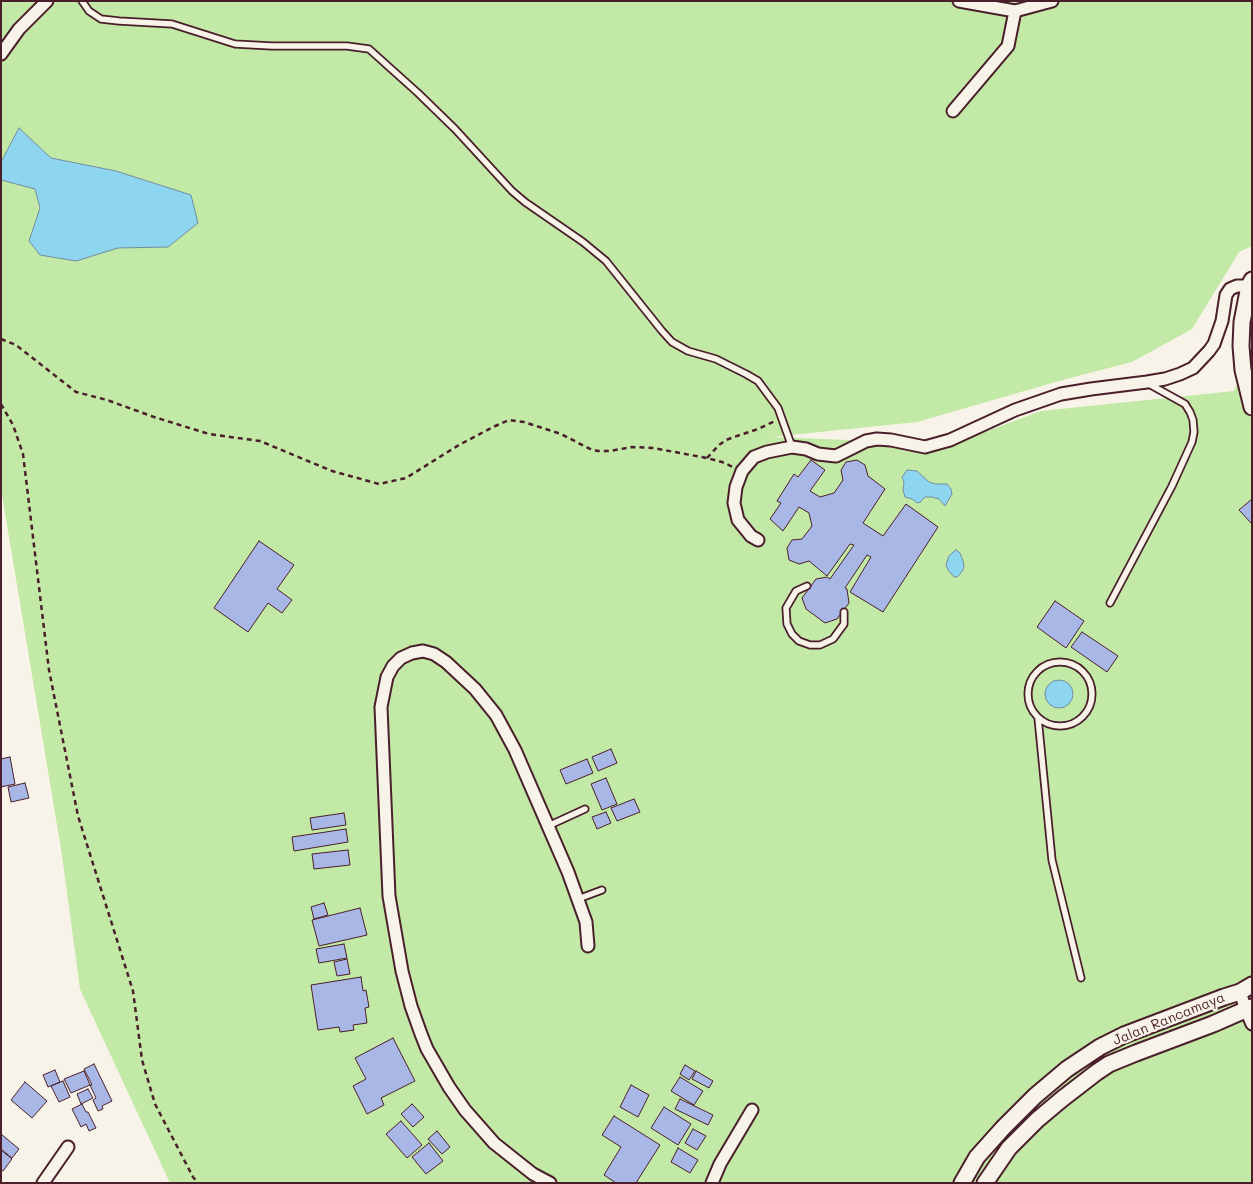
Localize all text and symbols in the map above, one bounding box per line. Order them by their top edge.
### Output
street label: Jalan Rancamaya [1111,989,1227,1049]

